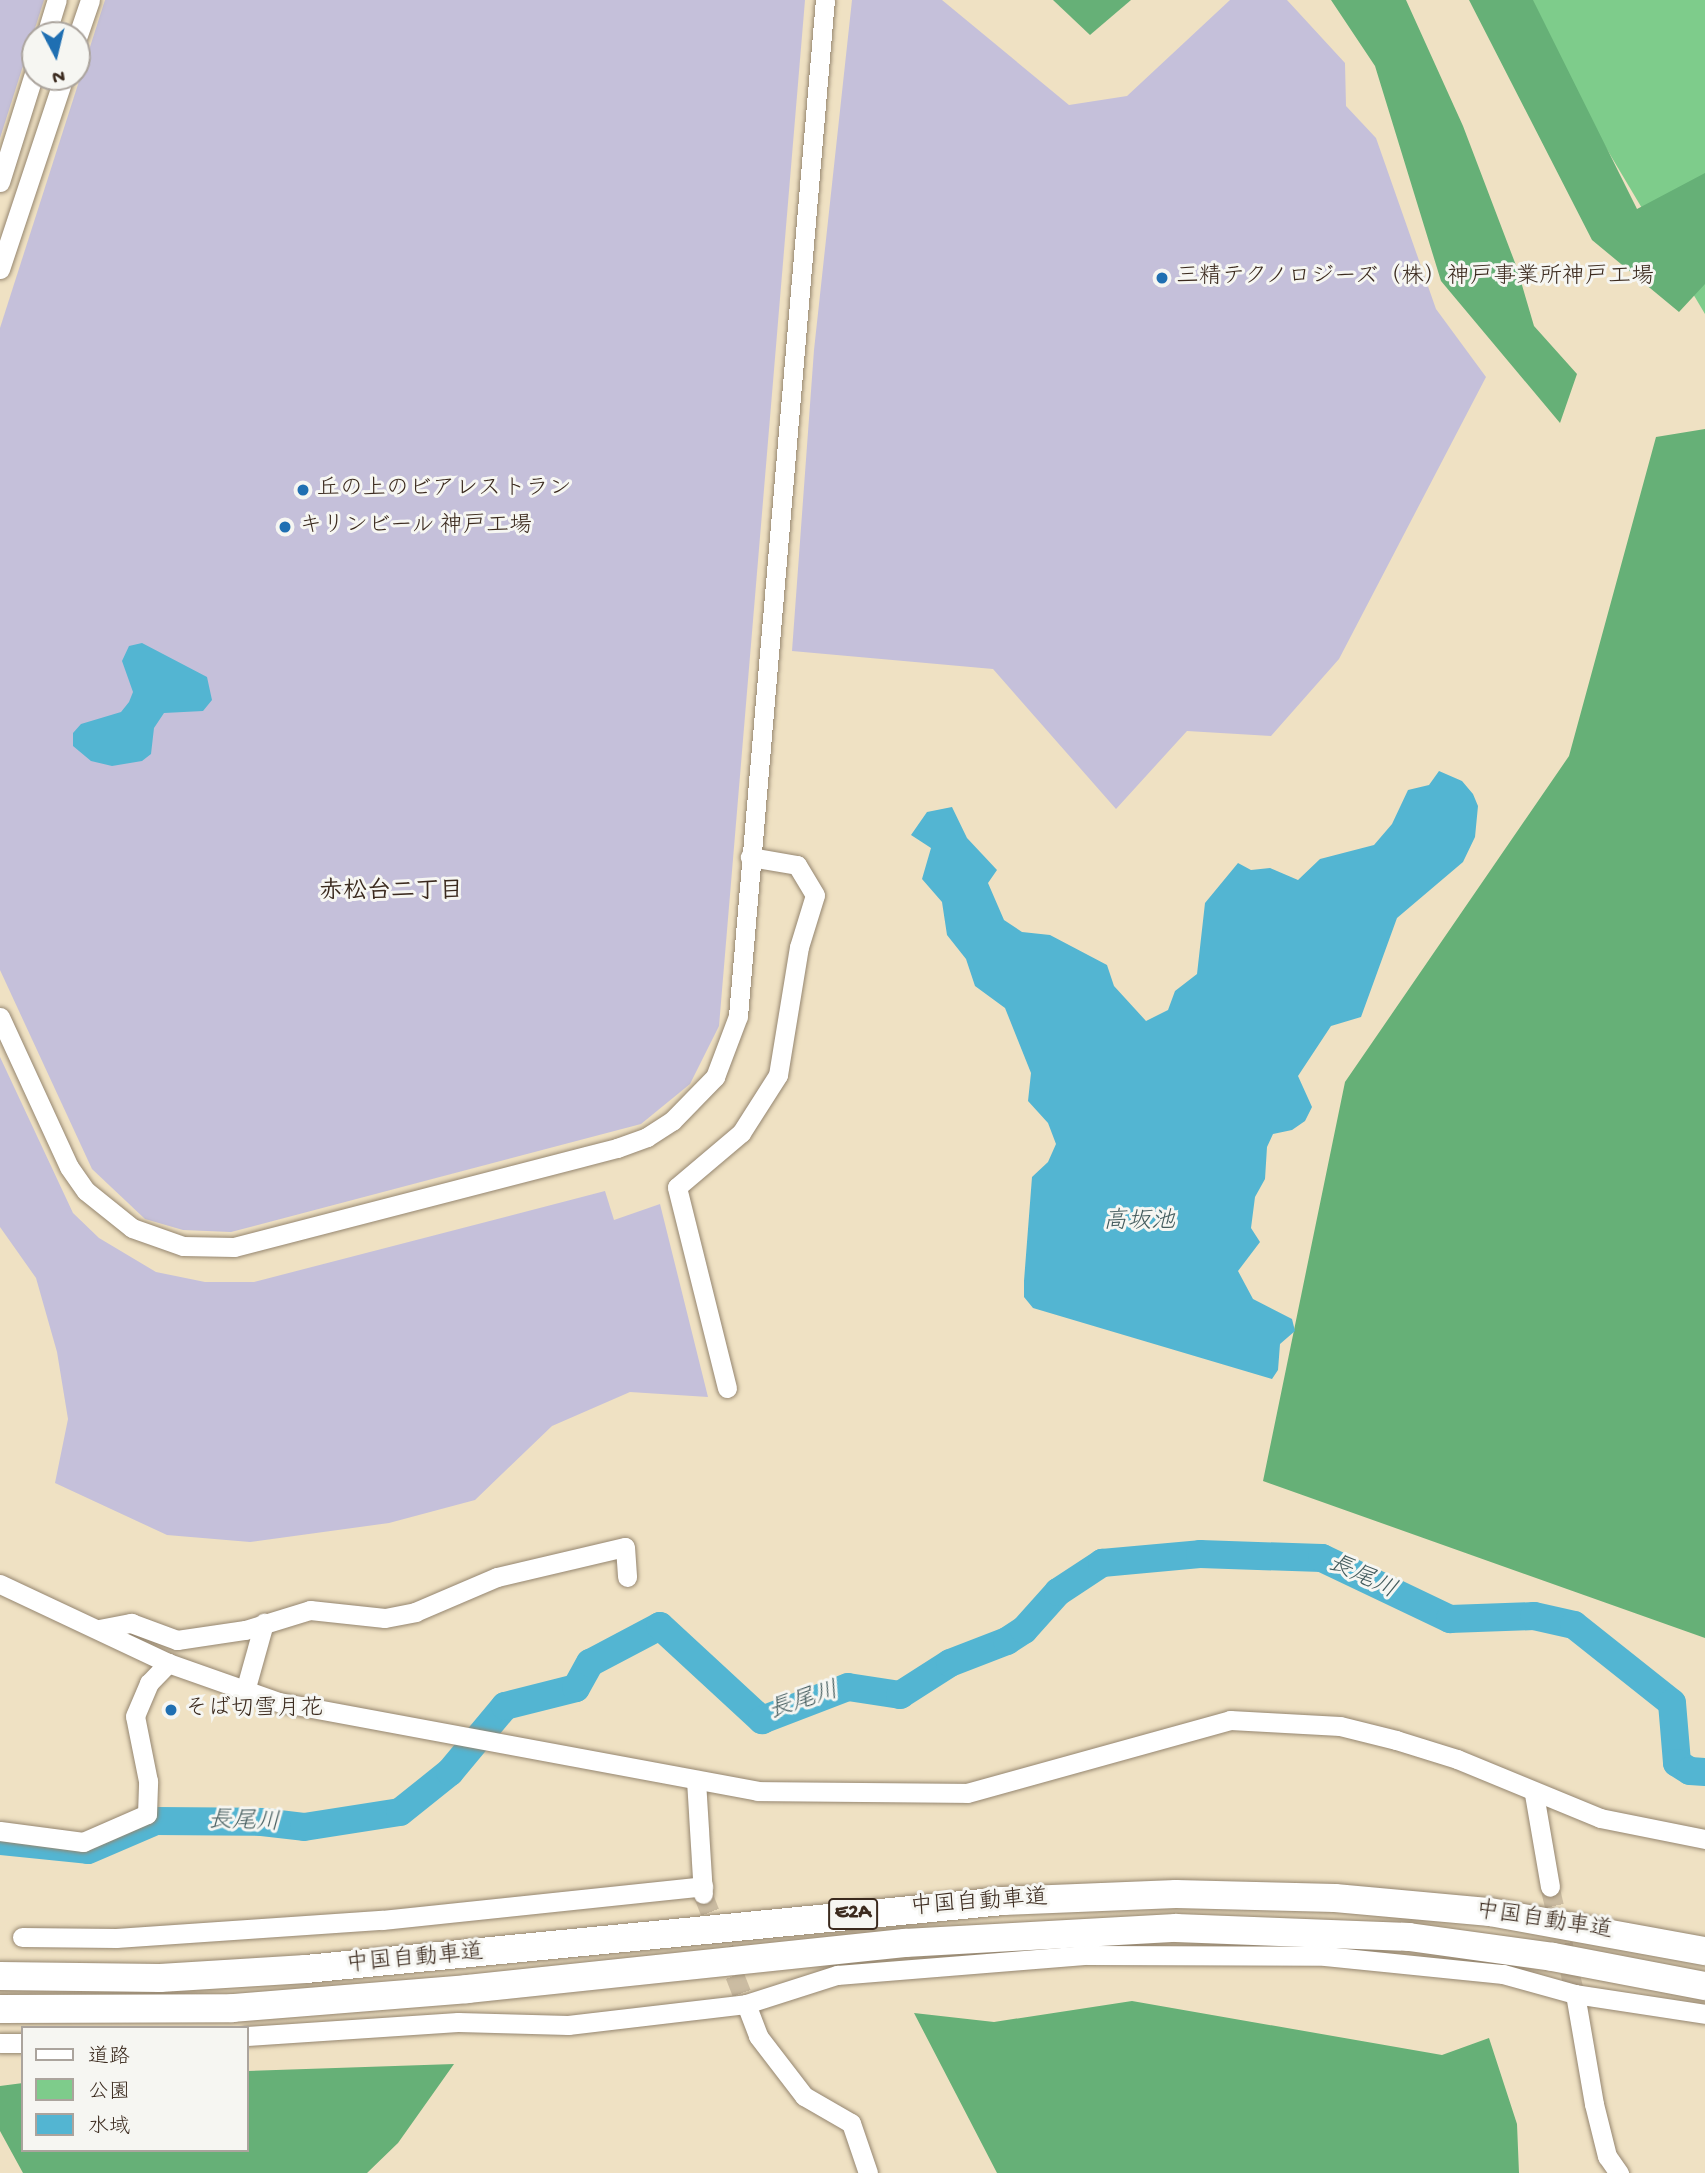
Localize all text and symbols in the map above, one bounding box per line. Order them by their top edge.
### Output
north arrow [21,21,91,91]
text: N [51,63,66,88]
place label: 三精テクノロジーズ（株）神戸事業所神戸工場 [1176,264,1659,292]
marker: 三精テクノロジーズ（株）神戸事業所神戸工場 [1154,270,1170,286]
place label: 丘の上のビアレストラン [317,476,570,504]
marker: 丘の上のビアレストラン [295,482,311,498]
place label: キリンビール 神戸工場 [299,513,533,541]
marker: キリンビール 神戸工場 [277,519,293,535]
district label: 赤松台二丁目 [319,879,463,907]
water label: 高坂池 [1103,1209,1175,1237]
water label: 長尾川 [1323,1550,1401,1606]
water label: 長尾川 [765,1677,843,1727]
place label: そば切雪月花 [185,1696,323,1724]
marker: そば切雪月花 [163,1702,179,1718]
water label: 長尾川 [208,1807,280,1839]
street label: 中国自動車道 [909,1885,1049,1923]
road number: E2A [827,1896,879,1932]
street label: 中国自動車道 [1474,1898,1614,1946]
street label: 中国自動車道 [345,1940,485,1980]
legend [21,2026,248,2152]
text: 道路 [88,2046,130,2071]
text: 公園 [88,2081,130,2106]
text: 水域 [88,2116,130,2141]

